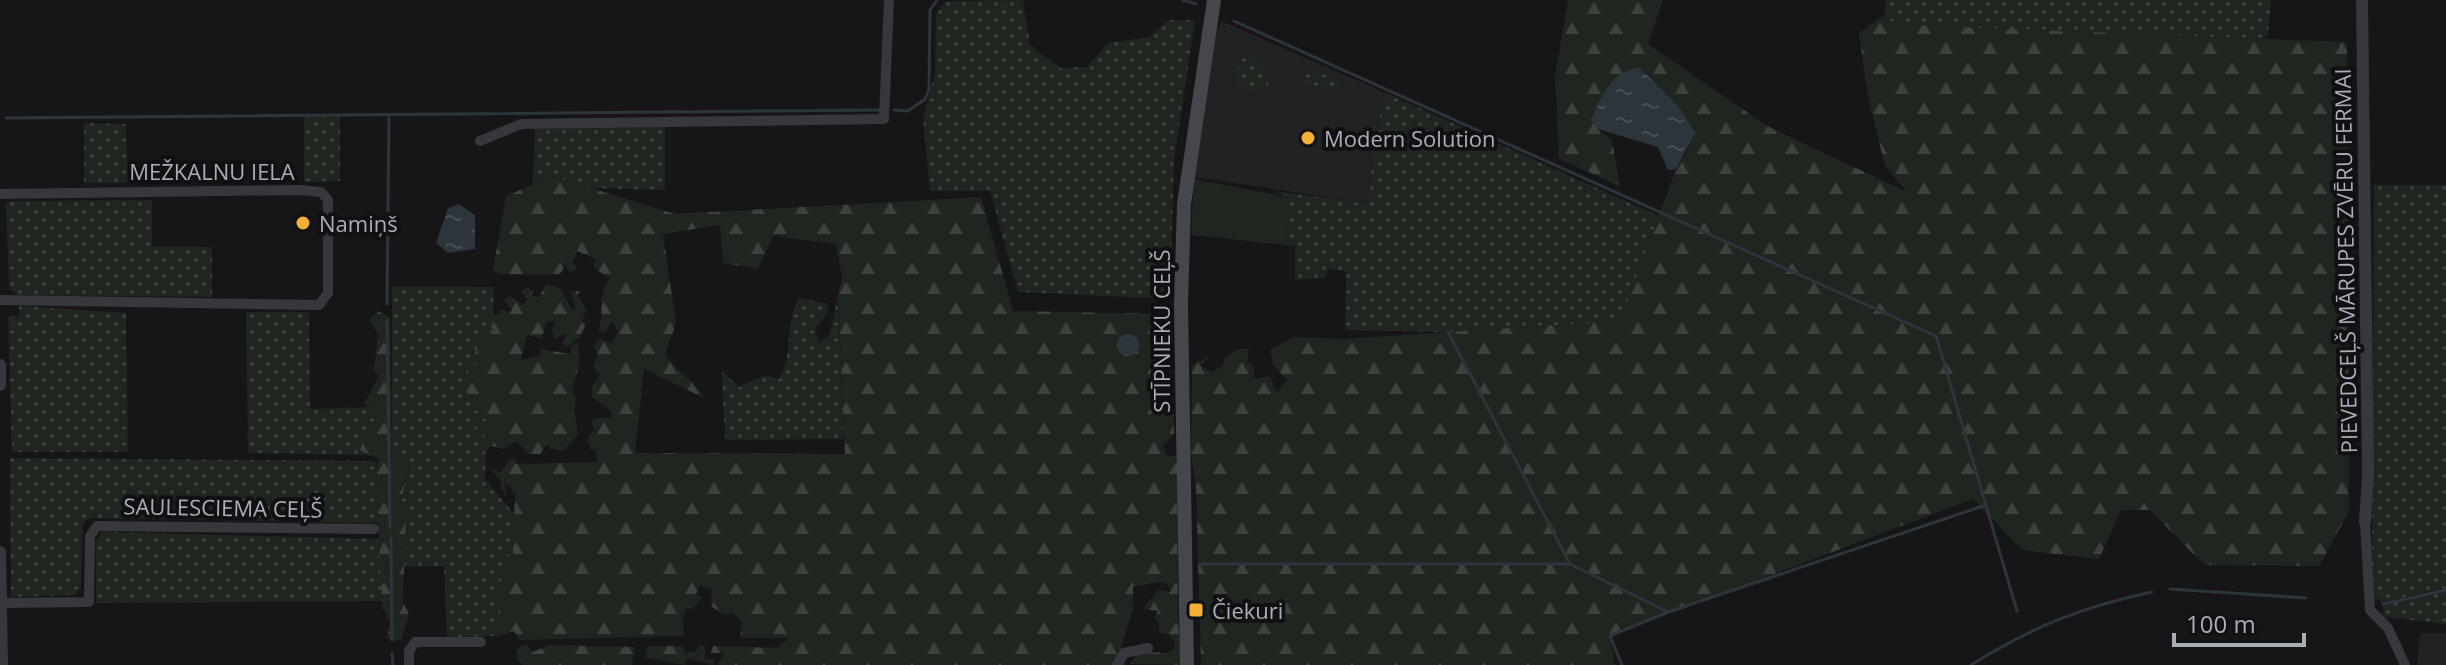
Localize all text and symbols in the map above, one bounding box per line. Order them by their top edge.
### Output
street label: PIEVEDCEĻŠ MĀRUPES ZVĒRU FERMAI [2327,68,2363,454]
place label: Modern Solution [1324,123,1496,153]
marker: Modern Solution [1299,129,1317,147]
street label: MEŽKALNU IELA [129,156,295,186]
place label: Namiņš [319,208,398,238]
marker: Namiņš [294,214,312,232]
street label: STĪPNIEKU CEĻŠ [1146,249,1176,413]
street label: SAULESCIEMA CEĻŠ [123,490,323,524]
place label: Čiekuri [1212,595,1283,625]
scale bar [2174,597,2304,647]
marker: Čiekuri [1187,601,1205,619]
text: 100 m [2186,607,2256,640]

